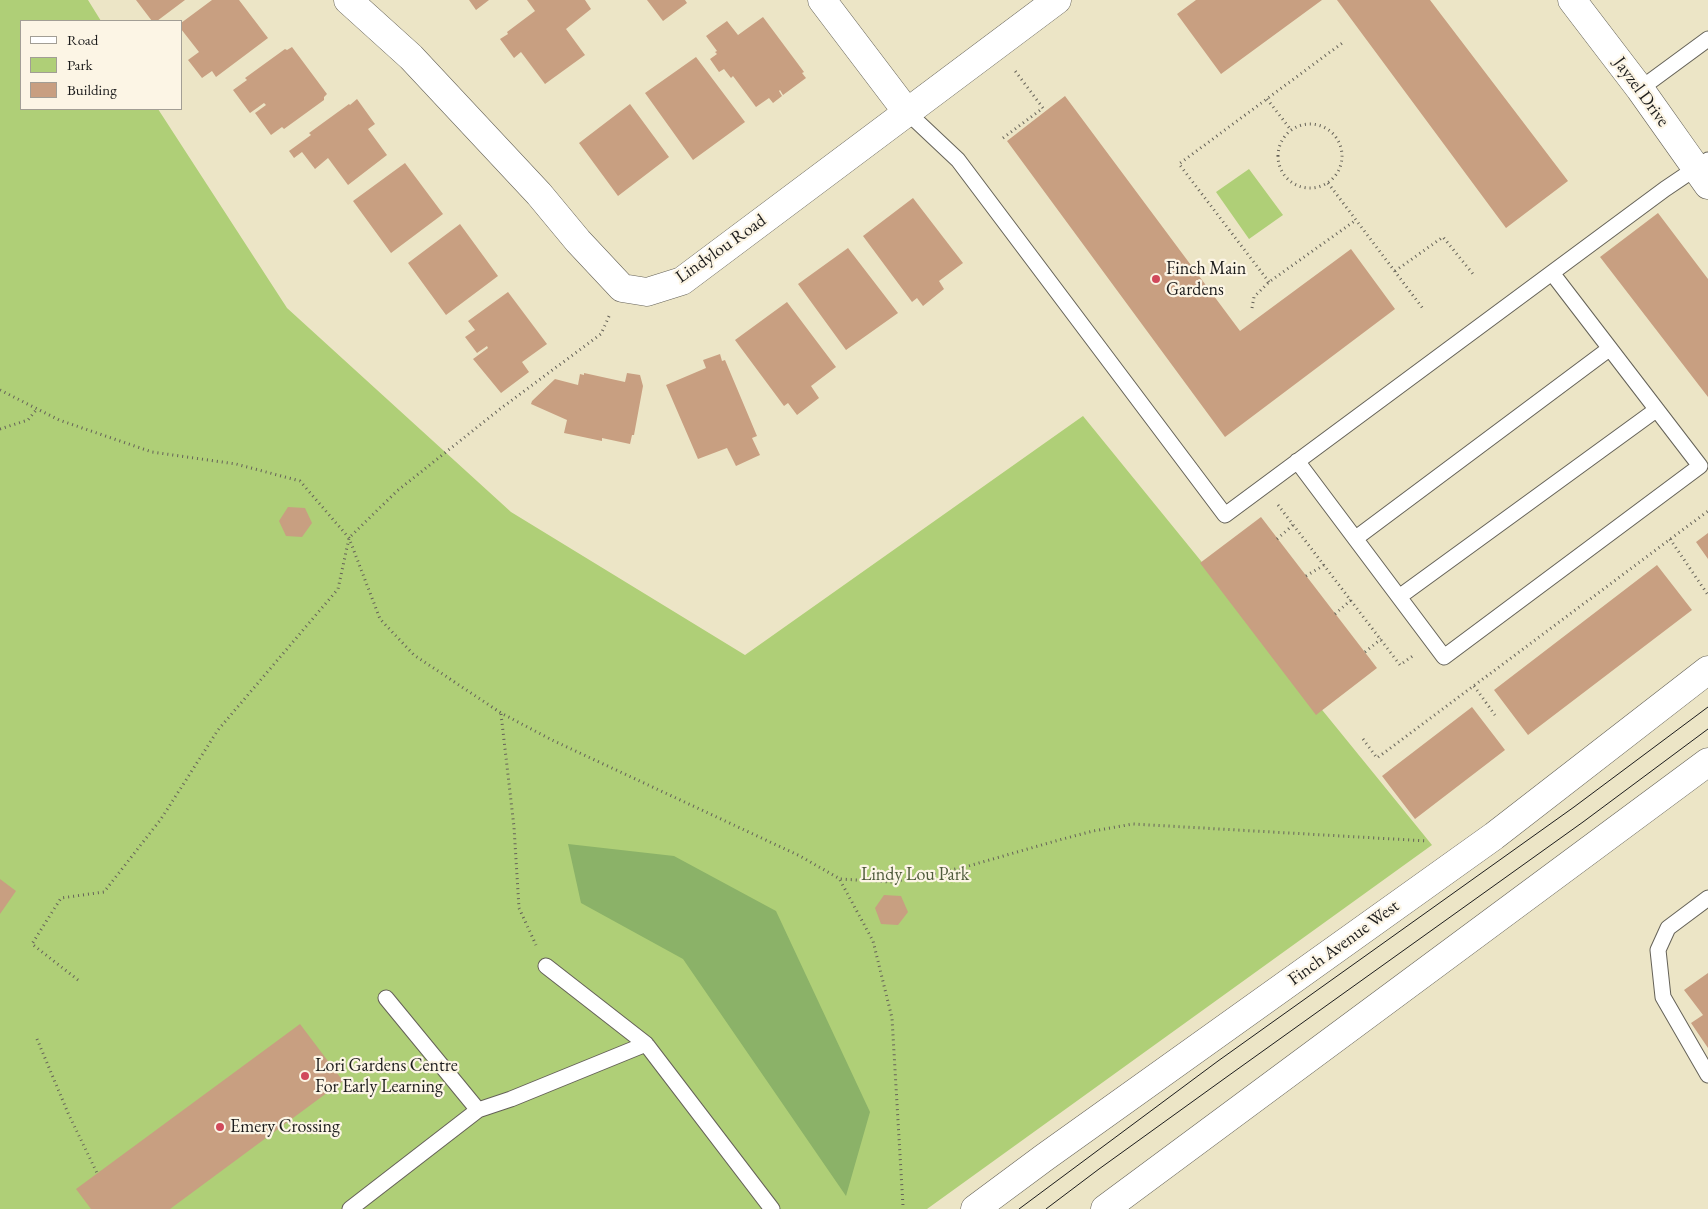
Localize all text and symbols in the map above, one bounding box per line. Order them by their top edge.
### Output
legend [20,20,182,110]
text: Road [67,30,98,49]
street label: Jayzel Drive [1608,53,1674,131]
text: Park [67,55,93,74]
text: Building [67,80,117,99]
street label: Lindylou Road [672,210,770,288]
place label: Finch Main Gardens [1166,258,1246,300]
marker: Finch Main Gardens [1150,273,1162,285]
park label: Lindy Lou Park [861,864,969,886]
street label: Finch Avenue West [1284,896,1404,990]
place label: Lori Gardens Centre For Early Learning [315,1055,458,1098]
marker: Lori Gardens Centre For Early Learning [299,1070,311,1082]
place label: Emery Crossing [230,1116,340,1138]
marker: Emery Crossing [214,1121,226,1133]

